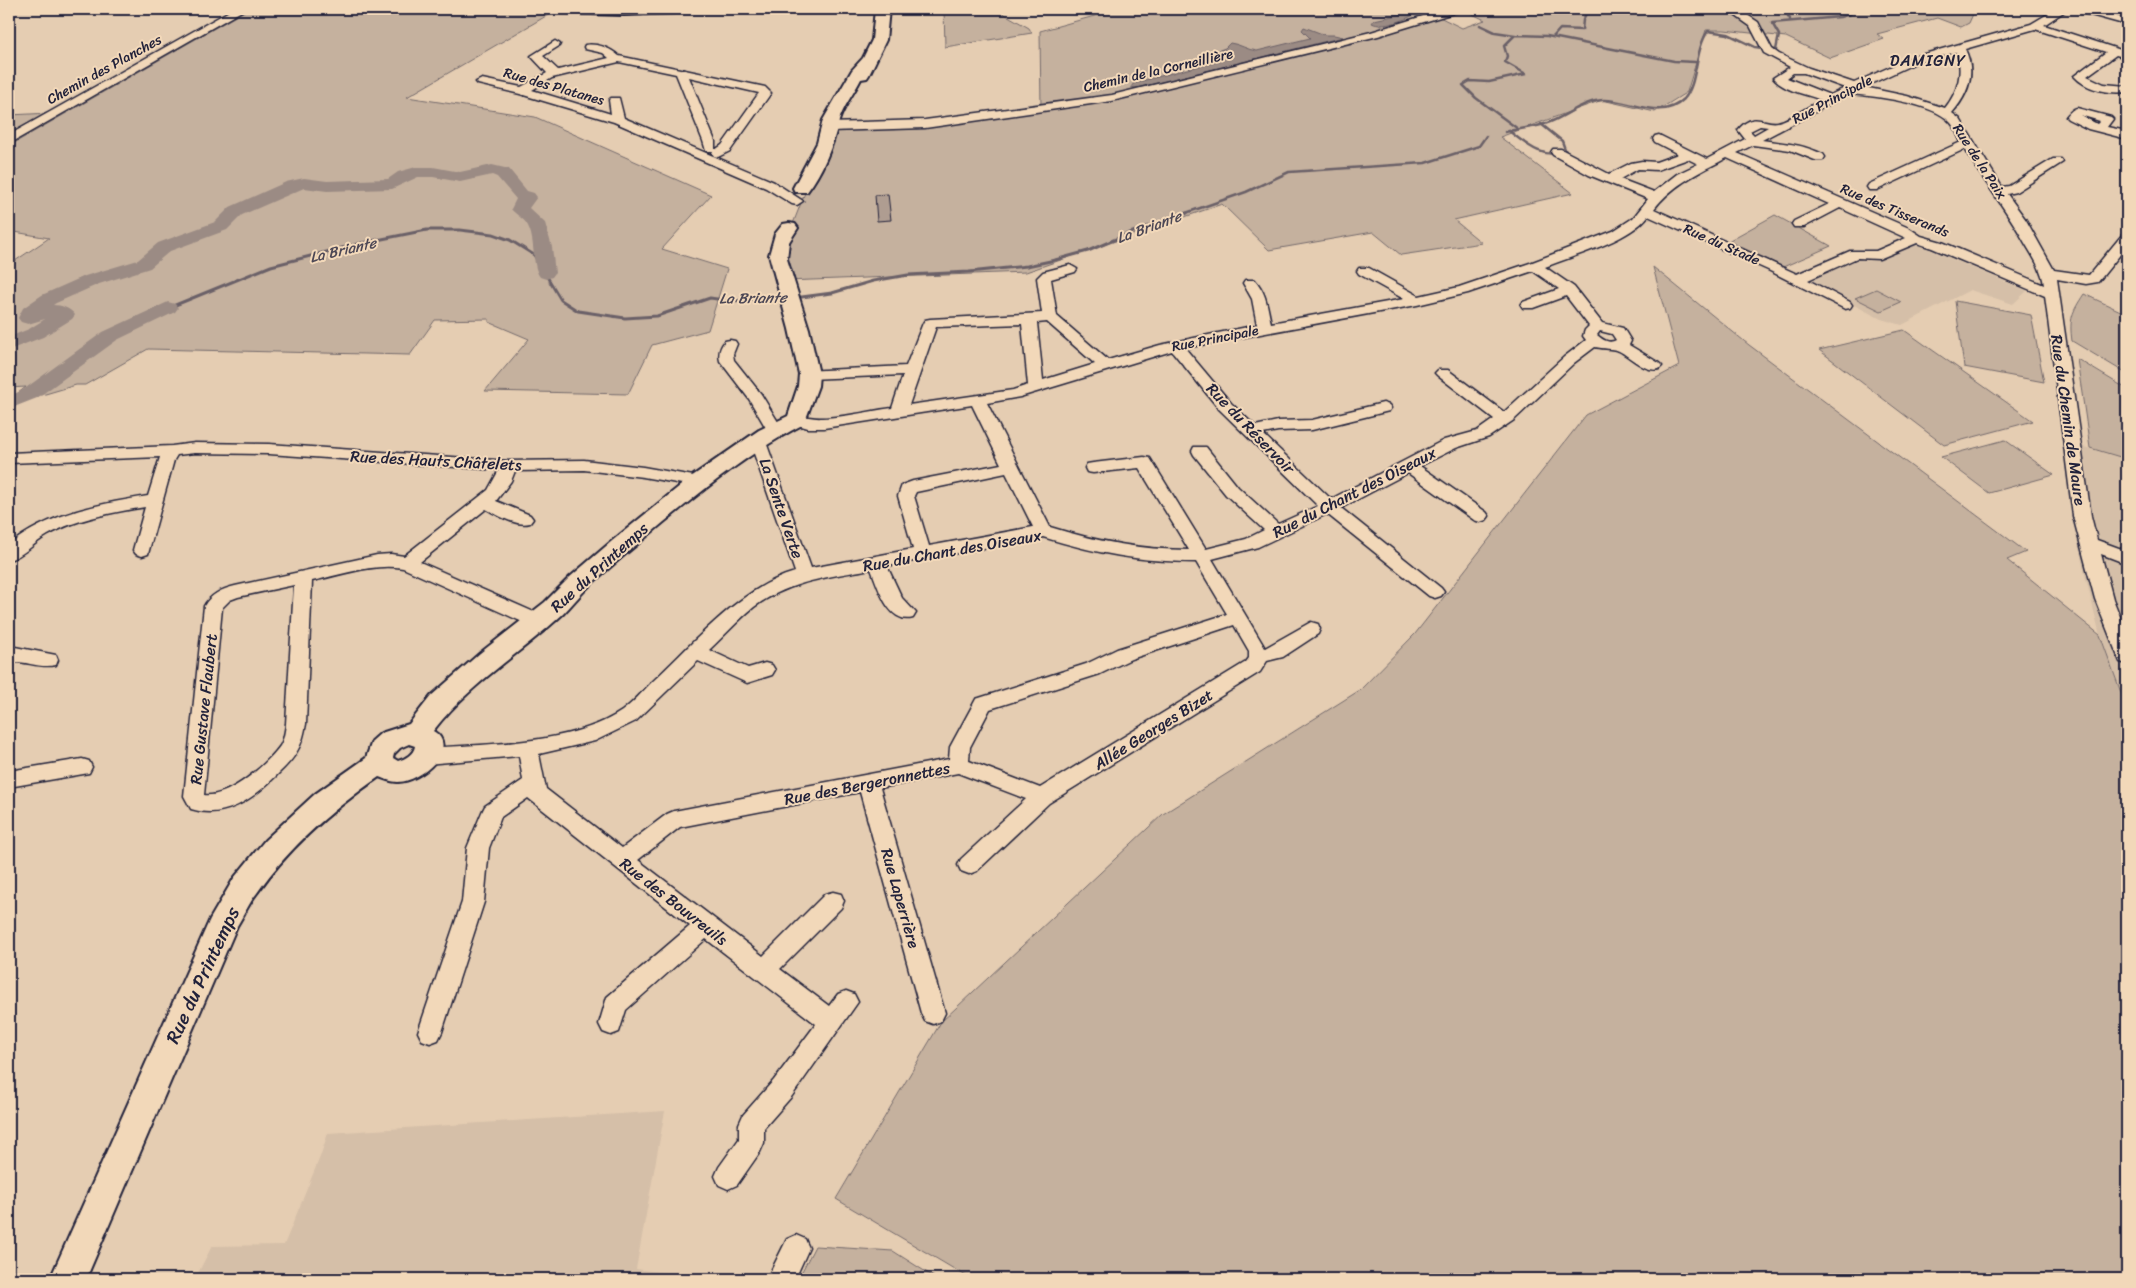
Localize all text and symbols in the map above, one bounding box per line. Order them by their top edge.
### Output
street label: Chemin des Planches [42,27,167,111]
street label: Chemin de la Corneillière [1081,41,1236,100]
district label: DAMIGNY [1890,46,1966,75]
street label: Rue des Platanes [501,60,607,113]
street label: Rue Principale [1787,68,1877,131]
street label: Rue de la Paix [1946,118,2014,205]
street label: Rue des Tisserands [1836,176,1954,245]
water label: La Briante [1113,203,1186,251]
street label: Rue du Stade [1679,216,1764,273]
water label: La Briante [307,229,380,270]
water label: La Briante [719,284,788,312]
street label: Rue Principale [1169,318,1261,359]
street label: Rue du Chemin de Maure [2042,333,2095,508]
street label: Rue du Réservoir [1199,376,1303,482]
street label: Rue du Chant des Oiseaux [1267,438,1442,546]
street label: Rue des Hauts Châtelets [350,442,523,479]
street label: La Sente Verte [751,454,812,562]
street label: Rue du Printemps [543,515,656,620]
street label: Rue du Chant des Oiseaux [861,520,1044,580]
street label: Rue Gustave Flaubert [181,632,226,786]
street label: Allée Georges Bizet [1087,681,1219,778]
street label: Rue des Bergeronnettes [782,753,953,814]
street label: Rue Laperrière [872,845,929,952]
street label: Rue des Bouvreuils [613,850,735,953]
street label: Rue du Printemps [156,901,249,1049]

